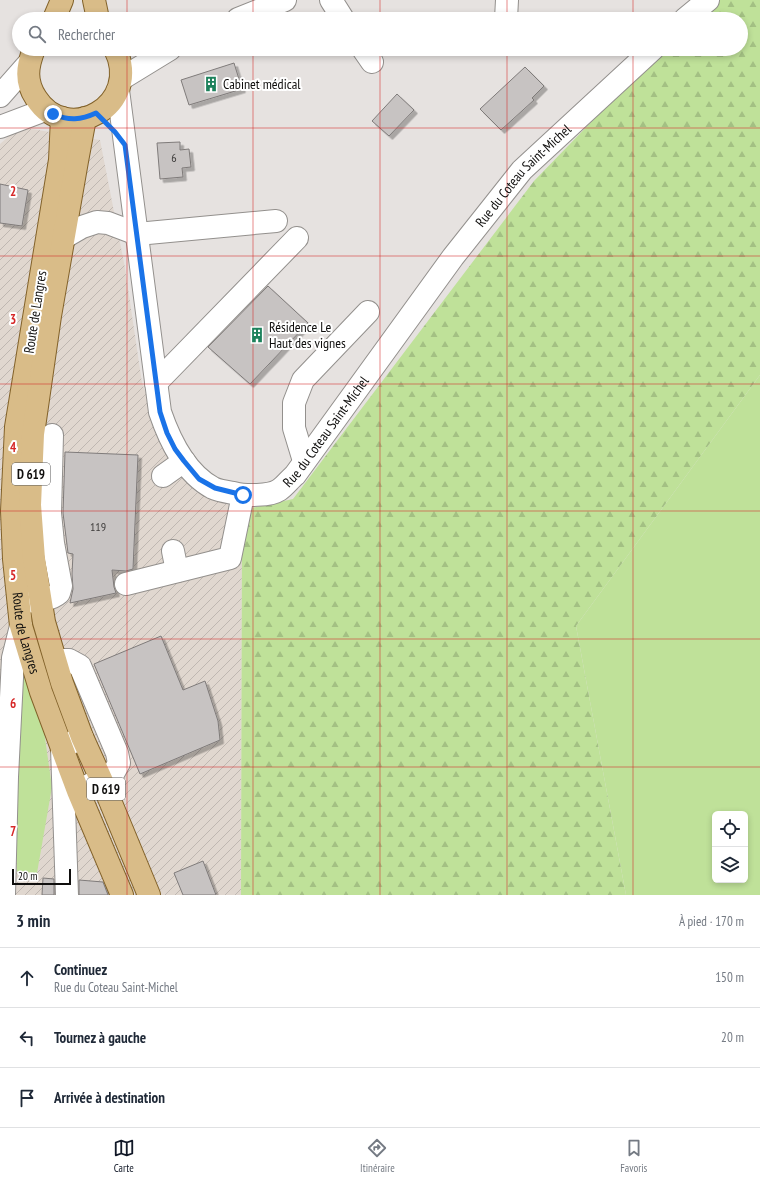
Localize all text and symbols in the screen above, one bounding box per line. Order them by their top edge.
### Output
search box [12,12,748,56]
icon: search [26,23,48,45]
text: Rechercher [58,25,115,44]
building icon: Cabinet médical [202,75,220,93]
place label: Cabinet médical [223,75,301,93]
route end [44,105,62,123]
street label: Rue du Coteau Saint-Michel [471,120,575,230]
house number: 6 [171,150,177,165]
text: 2 [10,183,16,200]
street label: Route de Langres [20,269,50,355]
text: 3 [10,311,16,328]
place label: Résidence Le Haut des vignes [269,318,346,352]
building icon: Résidence Le Haut des vignes [248,326,266,344]
street label: Rue du Coteau Saint-Michel [279,372,373,491]
text: 4 [10,439,17,456]
road number: D 619 [12,463,50,485]
route start [234,486,252,504]
house number: 119 [90,519,106,534]
text: 5 [10,567,16,584]
street label: Route de Langres [9,591,44,676]
text: 6 [10,695,16,712]
road number: D 619 [87,778,125,800]
map controls [712,811,748,883]
button: locate [712,811,748,847]
text: 7 [10,823,16,840]
button: layers [712,847,748,883]
scale bar [12,867,71,886]
text: 20 m [18,869,37,883]
text: 3 min [16,910,50,932]
text: À pied · 170 m [679,913,744,930]
text: Continuez [54,960,107,979]
icon: ahead [16,967,38,989]
text: 150 m [715,969,744,986]
text: Rue du Coteau Saint-Michel [54,979,178,996]
icon: left [16,1027,38,1049]
text: Tournez à gauche [54,1028,146,1047]
text: 20 m [721,1029,744,1046]
icon: arrive [16,1087,38,1109]
text: Arrivée à destination [54,1088,165,1107]
tab: Carte [113,1137,135,1175]
tab: Itinéraire [360,1137,395,1175]
tab: Favoris [620,1137,647,1175]

